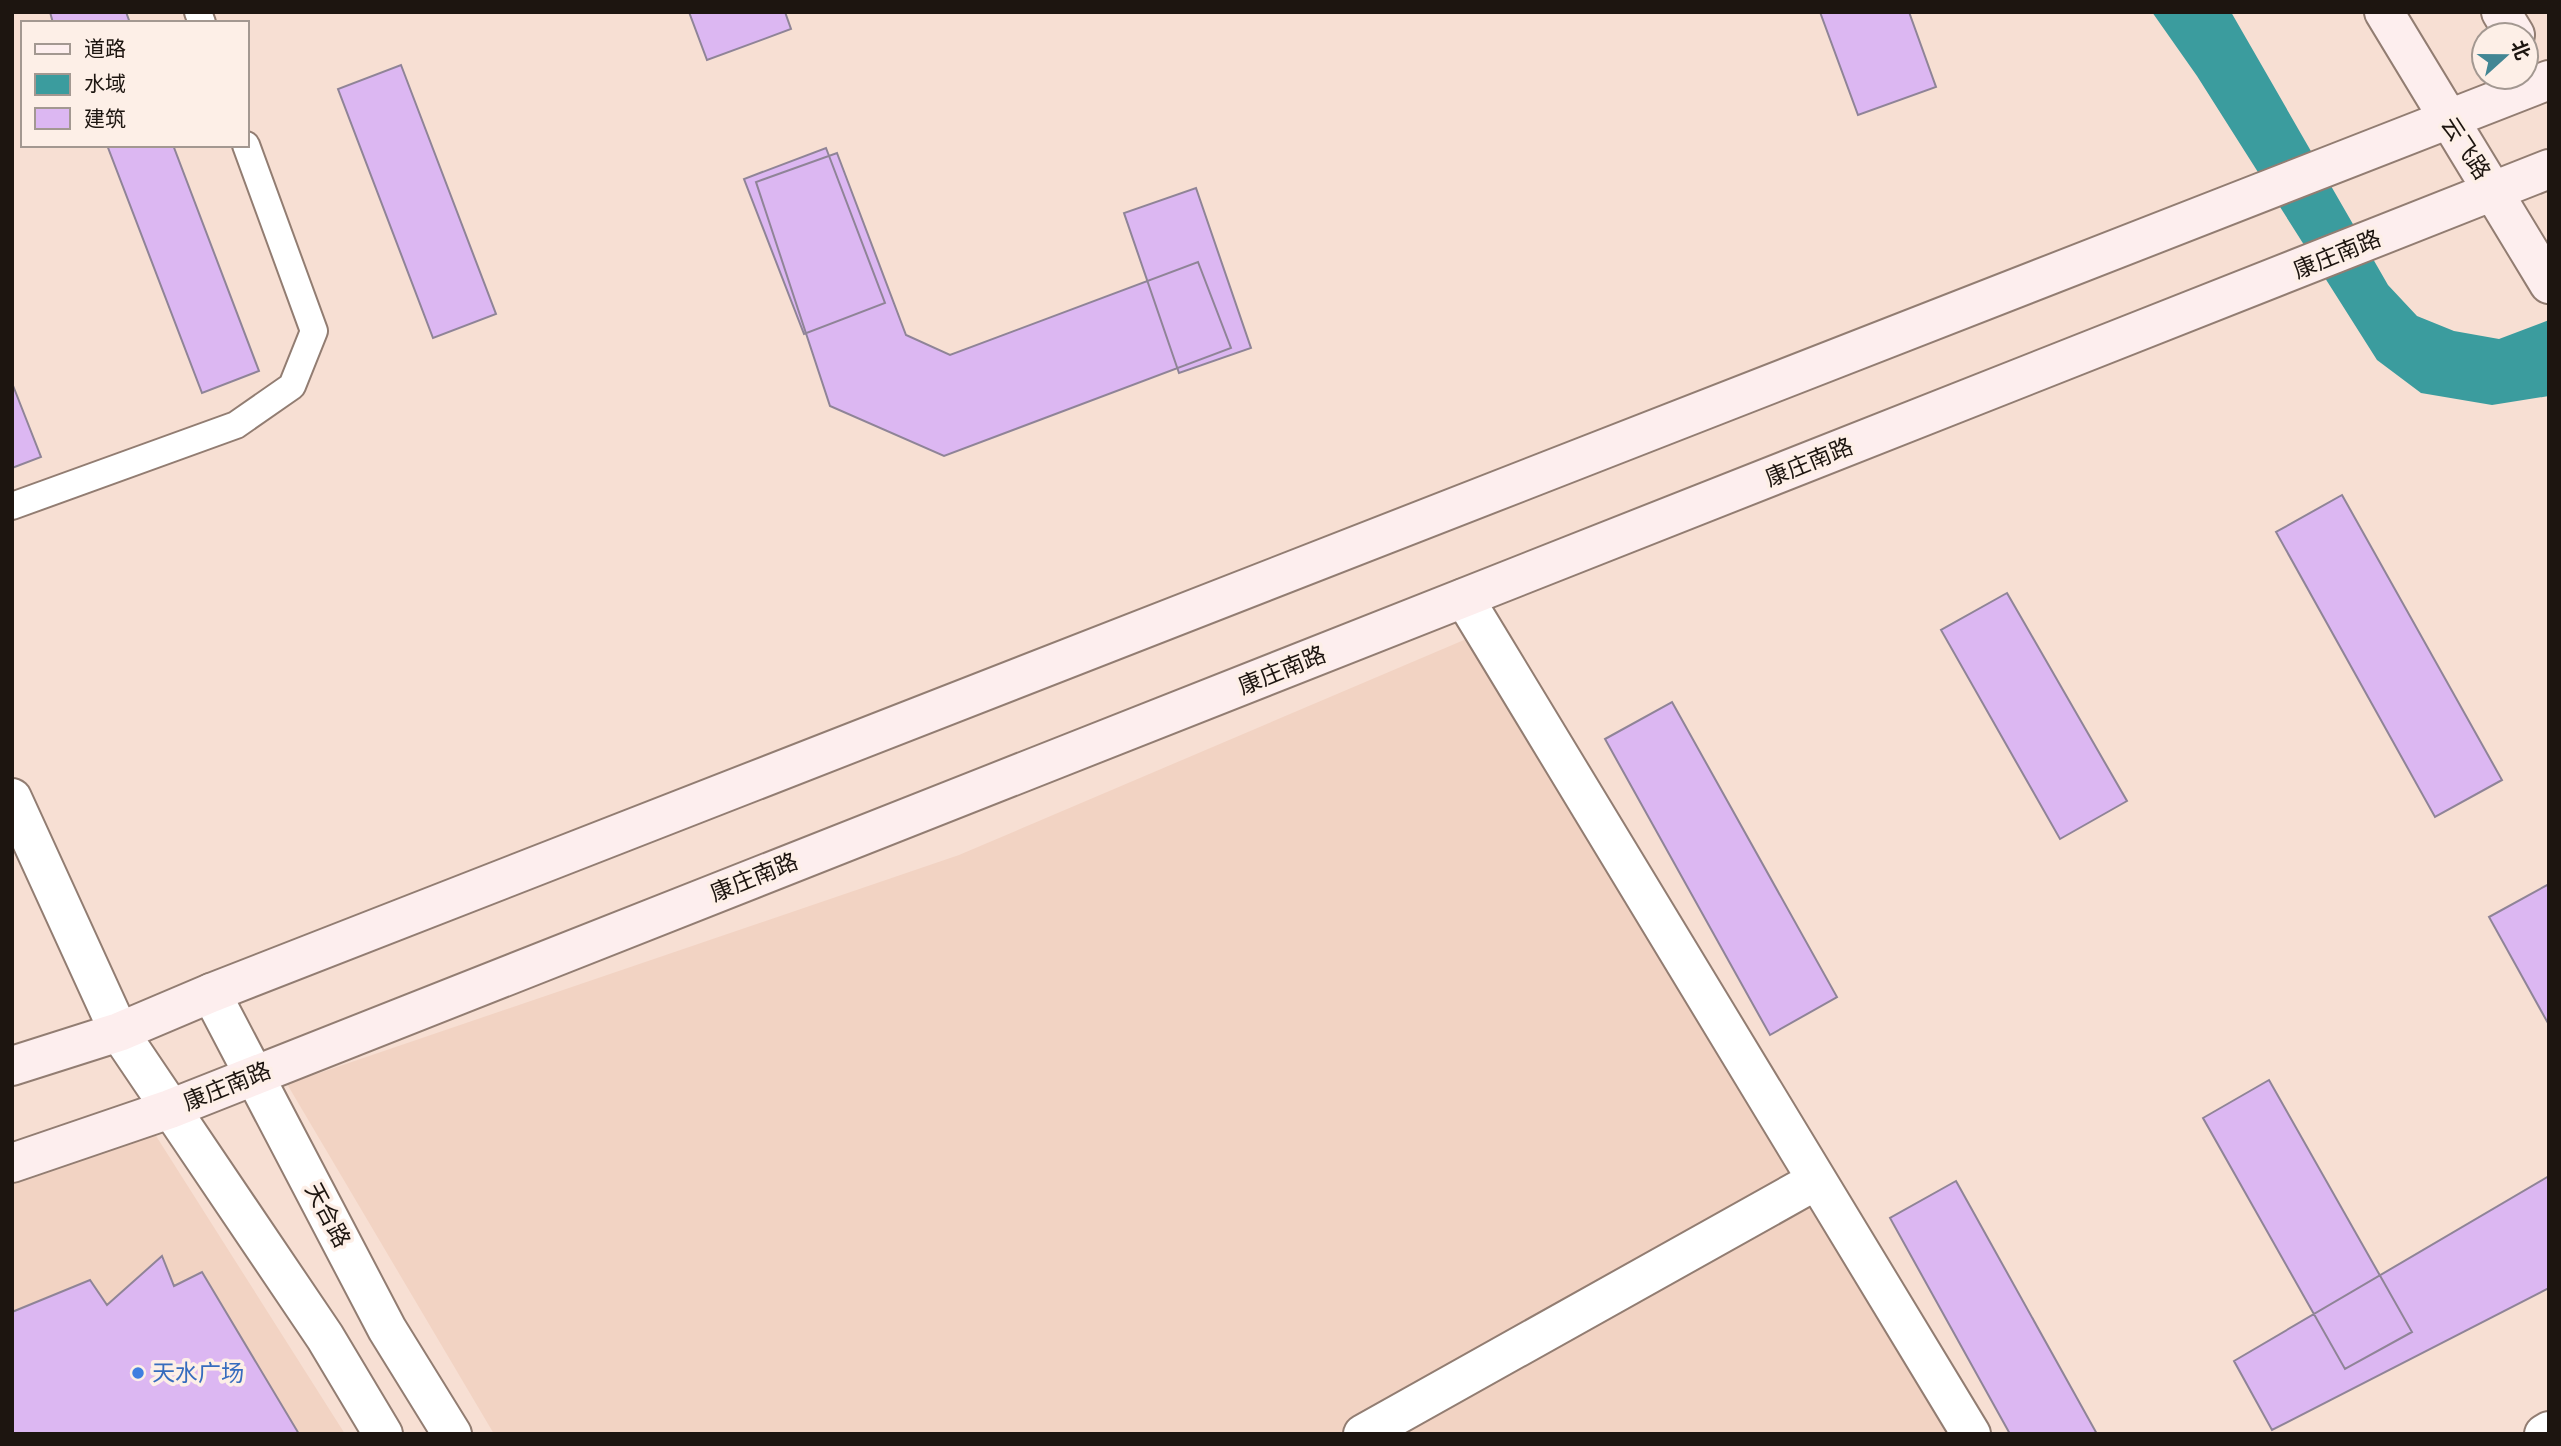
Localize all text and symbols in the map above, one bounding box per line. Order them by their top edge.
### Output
legend [21,21,248,147]
north arrow [2470,21,2540,91]
text: 道路 [84,35,126,62]
text: 北 [2506,37,2535,63]
text: 水域 [84,70,126,97]
text: 建筑 [84,105,126,132]
street label: 云飞路 [2435,111,2497,185]
street label: 康庄南路 [2289,223,2385,284]
street label: 康庄南路 [1761,431,1857,492]
street label: 康庄南路 [1234,639,1330,700]
street label: 康庄南路 [706,846,802,907]
street label: 康庄南路 [179,1055,275,1116]
street label: 天合路 [299,1177,357,1252]
place label: 天水广场 [152,1358,244,1387]
marker: 天水广场 [130,1365,146,1381]

